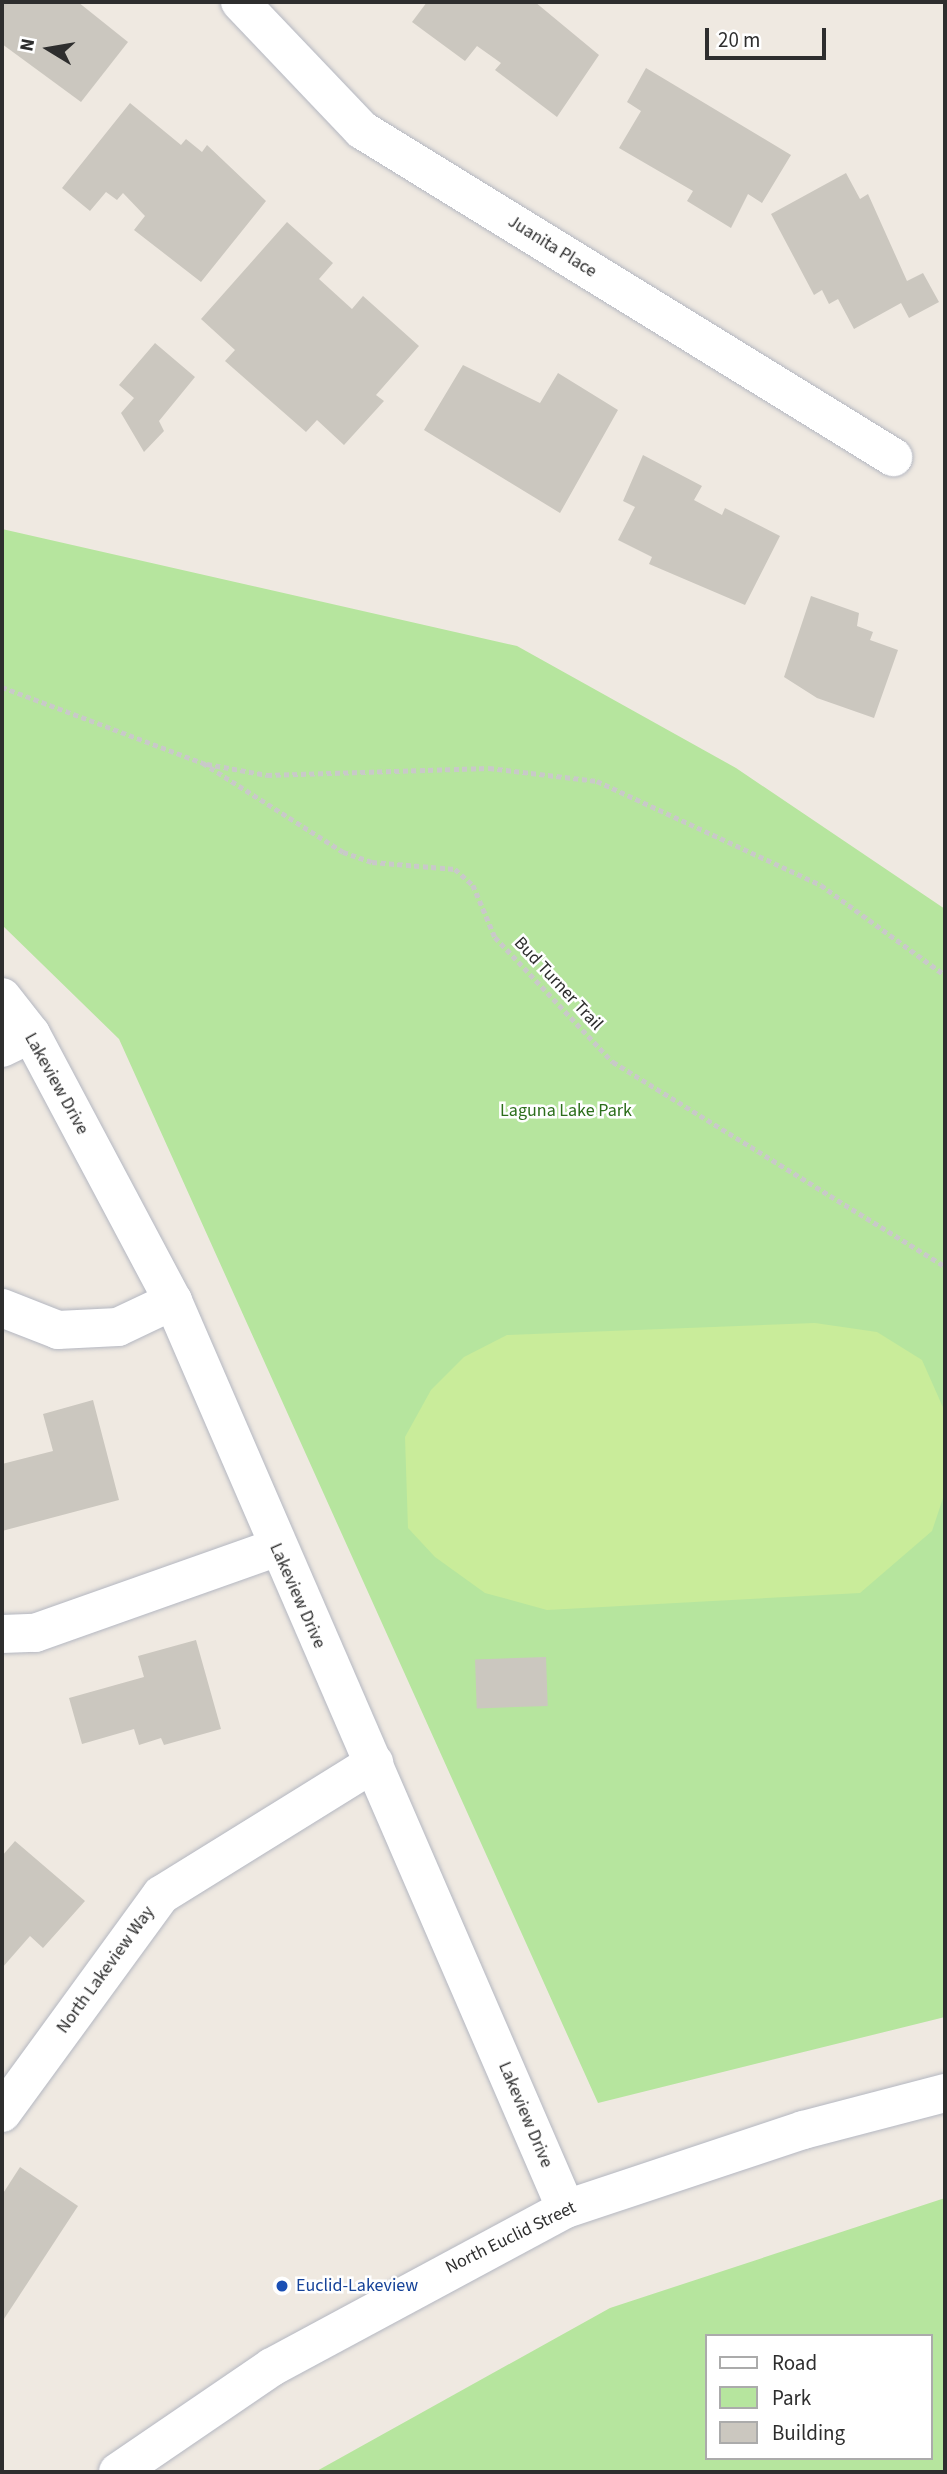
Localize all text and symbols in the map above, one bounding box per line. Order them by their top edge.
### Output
north arrow [14,14,84,84]
scale bar [709,14,830,58]
text: 20 m [718,25,760,55]
text: N [13,36,42,54]
street label: Juanita Place [504,211,600,283]
street label: Bud Turner Trail [509,933,607,1035]
street label: Lakeview Drive [19,1029,93,1139]
park label: Laguna Lake Park [500,1100,632,1122]
street label: Lakeview Drive [264,1540,330,1652]
street label: North Lakeview Way [53,1902,159,2038]
street label: Lakeview Drive [493,2059,557,2171]
street label: North Euclid Street [442,2197,580,2279]
place label: Euclid-Lakeview [296,2275,418,2297]
marker: Euclid-Lakeview [274,2278,290,2294]
legend [706,2334,933,2460]
text: Road [772,2348,817,2378]
text: Park [772,2383,811,2413]
text: Building [772,2418,845,2448]

